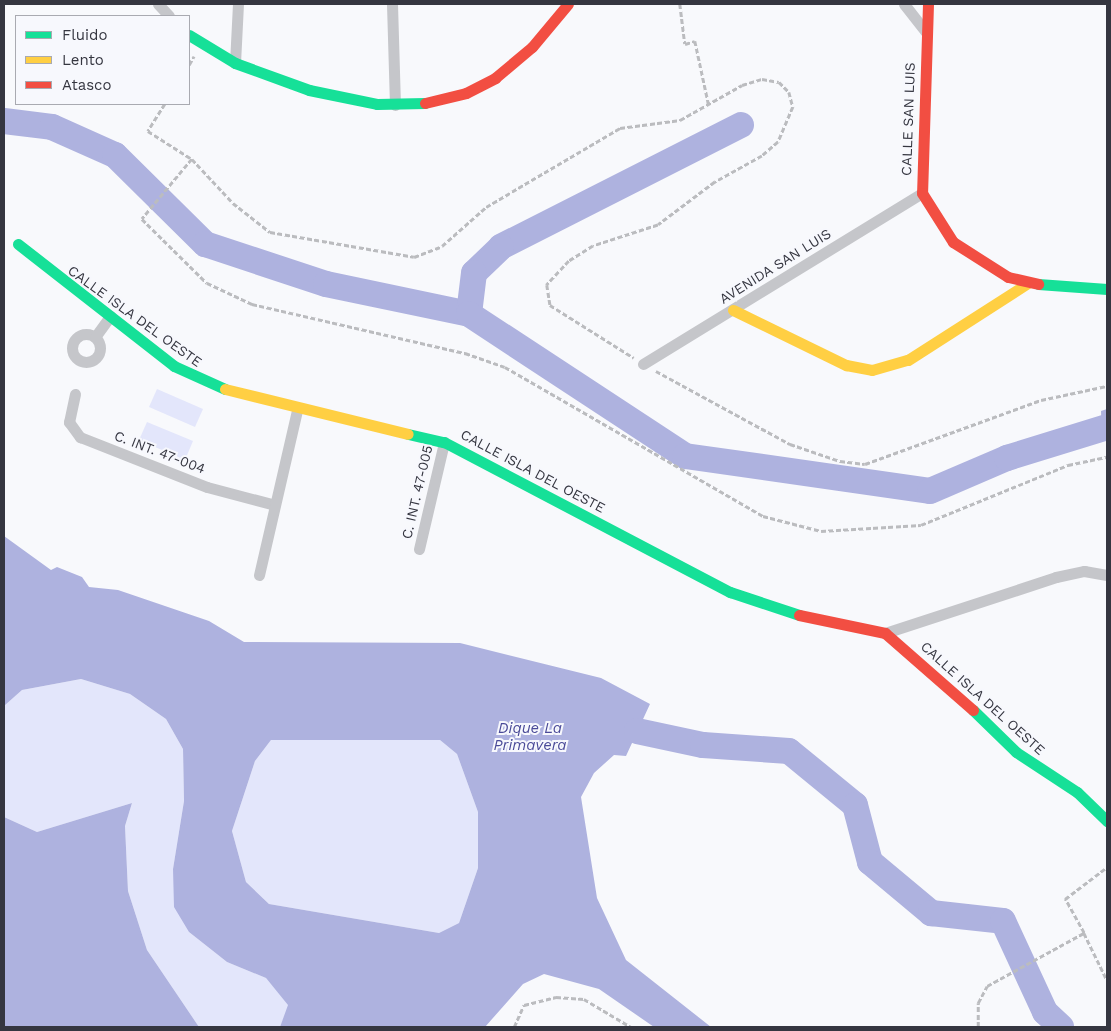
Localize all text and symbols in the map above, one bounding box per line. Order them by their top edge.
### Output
legend [15,15,190,105]
text: Fluido [62,26,107,44]
text: Lento [62,51,104,69]
street label: CALLE SAN LUIS [898,62,918,176]
text: Atasco [62,76,111,94]
street label: AVENIDA SAN LUIS [716,225,834,307]
street label: CALLE ISLA DEL OESTE [64,262,206,370]
street label: CALLE ISLA DEL OESTE [457,425,609,517]
street label: C. INT. 47-004 [112,427,208,477]
street label: C. INT. 47-005 [398,443,436,541]
street label: CALLE ISLA DEL OESTE [917,637,1049,759]
water label: Dique La Primavera [493,719,567,754]

